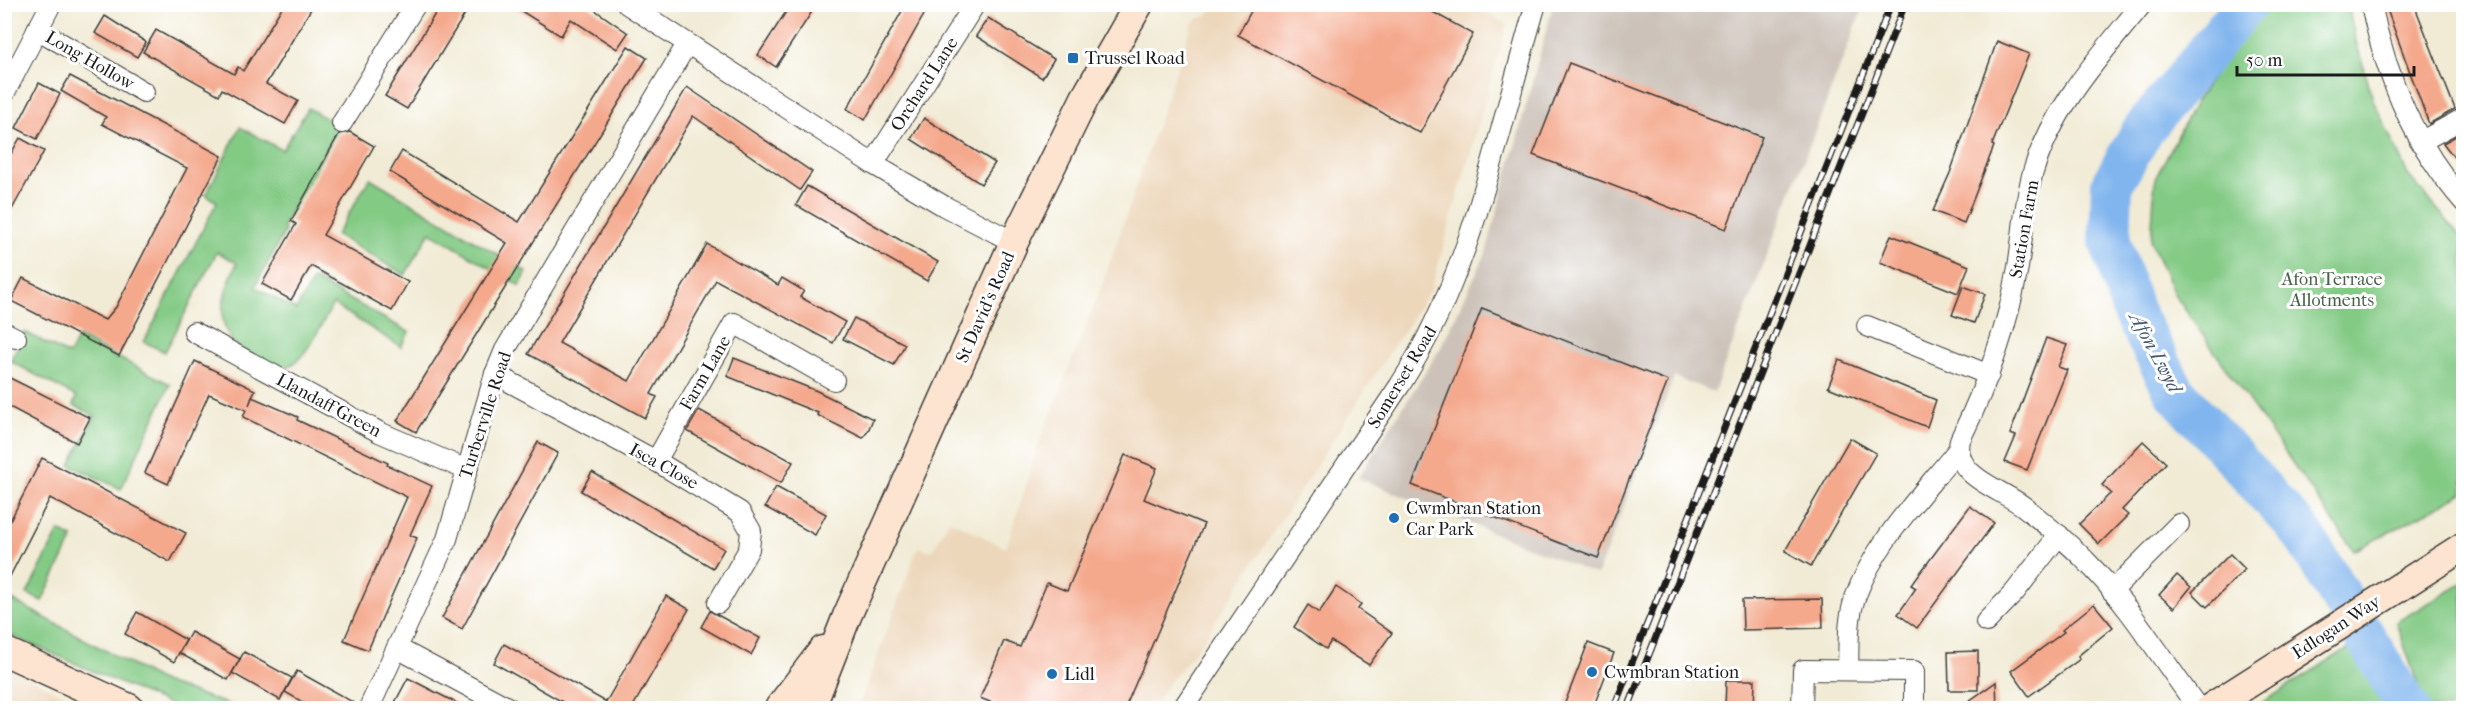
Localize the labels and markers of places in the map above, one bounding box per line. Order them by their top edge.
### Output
place label: Trussel Road [1085,48,1185,69]
marker: Trussel Road [1066,51,1080,65]
place label: Cwmbran Station Car Park [1406,498,1542,540]
marker: Cwmbran Station Car Park [1387,511,1401,525]
place label: Cwmbran Station [1604,662,1740,683]
place label: Lidl [1064,664,1095,685]
marker: Cwmbran Station [1585,665,1599,679]
marker: Lidl [1045,667,1059,681]

